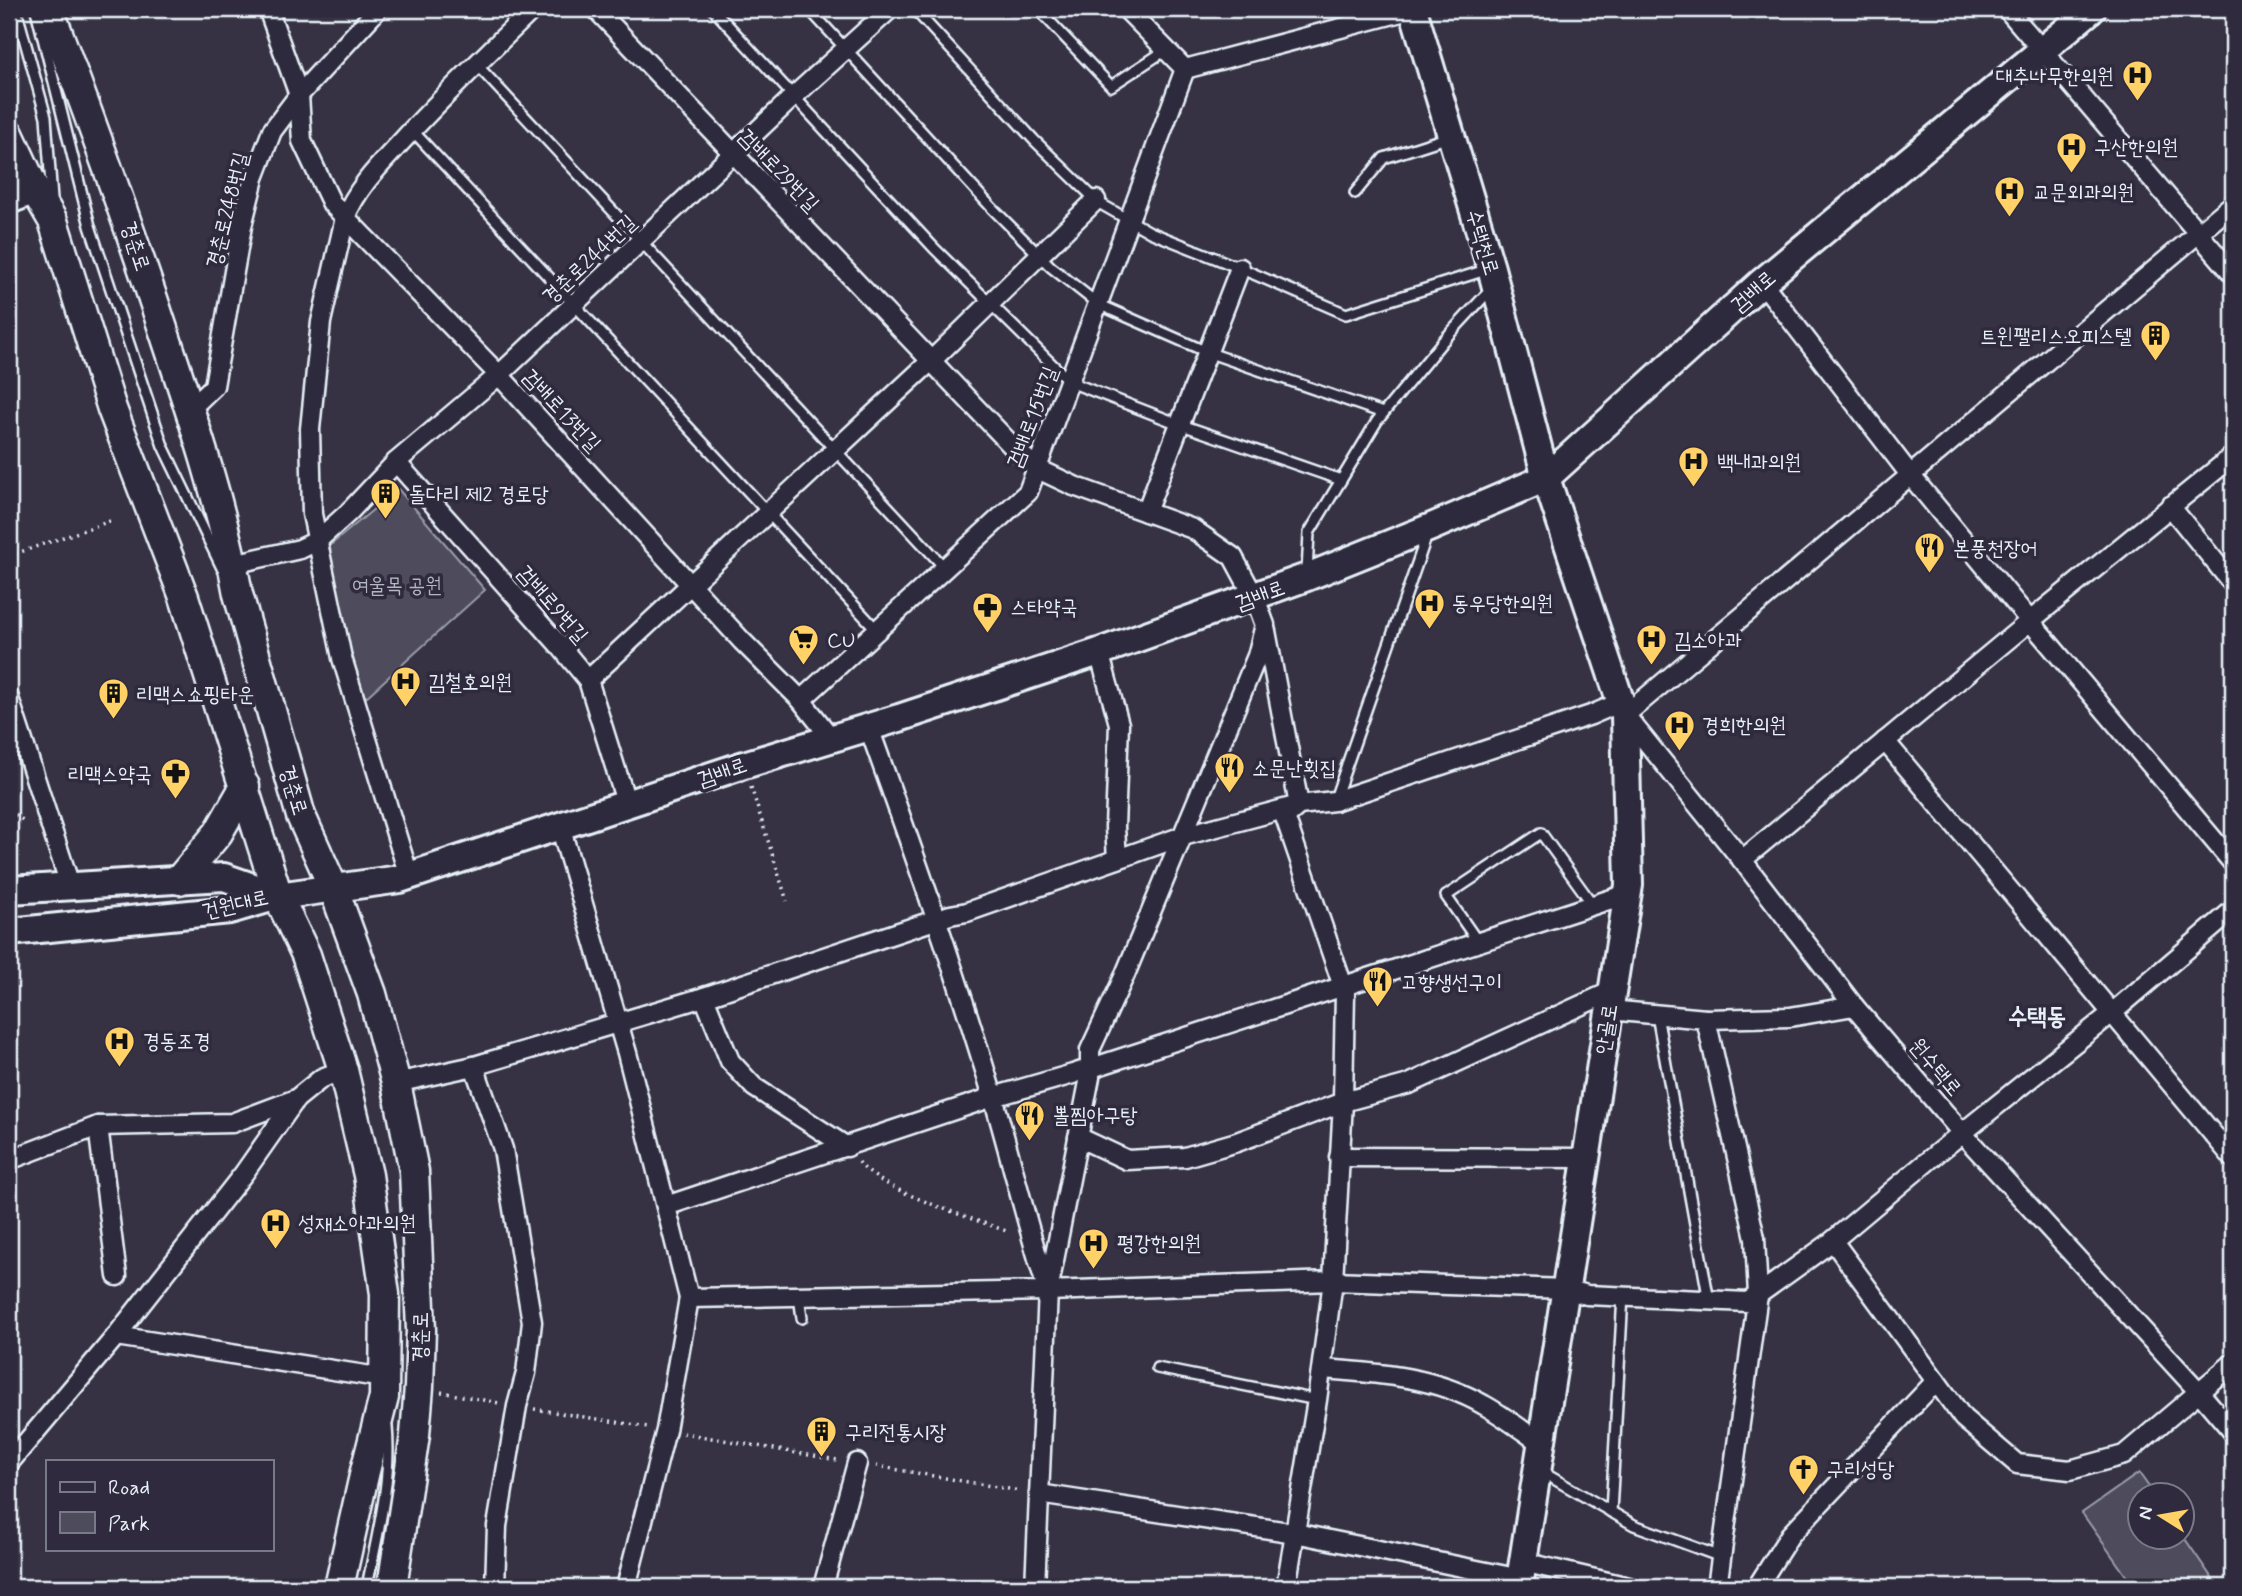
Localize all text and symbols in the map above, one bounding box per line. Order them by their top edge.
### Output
hospital icon: 대추나무한의원 [2120,59,2154,103]
place label: 대추나무한의원 [1996,63,2114,91]
street label: 검배로29번길 [732,123,825,218]
hospital icon: 구산한의원 [2054,130,2088,174]
place label: 구산한의원 [2094,134,2179,162]
street label: 경춘로248번길 [200,149,256,271]
hospital icon: 교문외과의원 [1993,175,2027,219]
place label: 교문외과의원 [2033,179,2134,207]
street label: 수택천로 [1459,206,1505,279]
street label: 경춘로244번길 [537,209,643,311]
street label: 경춘로 [114,218,156,275]
street label: 검배로 [1725,265,1782,319]
building icon: 트윈팰리스오피스텔 [2138,319,2172,363]
place label: 트윈팰리스오피스텔 [1980,323,2132,351]
street label: 검배로13번길 [516,363,607,458]
street label: 검배로15번길 [1001,363,1065,472]
hospital icon: 백내과의원 [1677,445,1711,489]
place label: 백내과의원 [1717,449,1802,477]
building icon: 돌다리 제2 경로당 [369,477,403,521]
place label: 돌다리 제2 경로당 [409,481,549,509]
restaurant icon: 본풍천장어 [1913,531,1947,575]
place label: 본풍천장어 [1953,535,2038,563]
street label: 검배로9번길 [511,560,594,650]
park label: 여울목 공원 [352,572,442,600]
street label: 검배로 [1232,574,1289,618]
hospital icon: 동우당한의원 [1412,586,1446,630]
pharmacy icon: 스타약국 [970,590,1004,634]
place label: 동우당한의원 [1452,590,1553,618]
place label: 스타약국 [1010,594,1078,622]
supermarket icon: CU [787,623,821,667]
hospital icon: 김소아과 [1634,623,1668,667]
place label: CU [827,627,856,655]
place label: 김소아과 [1674,627,1742,655]
hospital icon: 김철호의원 [388,665,422,709]
place label: 김철호의원 [428,669,513,697]
building icon: 리맥스쇼핑타운 [96,677,130,721]
place label: 리맥스쇼핑타운 [136,681,254,709]
hospital icon: 경희한의원 [1662,708,1696,752]
place label: 경희한의원 [1702,712,1787,740]
street label: 검배로 [694,751,751,794]
restaurant icon: 소문난횟집 [1212,751,1246,795]
place label: 소문난횟집 [1252,755,1337,783]
pharmacy icon: 리맥스약국 [158,757,192,801]
place label: 리맥스약국 [68,761,152,789]
street label: 경춘로 [272,762,314,819]
street label: 건원대로 [199,884,271,926]
restaurant icon: 고향생선구이 [1361,965,1395,1009]
place label: 고향생선구이 [1401,969,1502,997]
street label: 안골로 [1589,1002,1625,1056]
district label: 수택동 [2008,1002,2066,1033]
hospital icon: 경동조경 [103,1024,137,1068]
place label: 경동조경 [143,1028,211,1056]
street label: 원수택로 [1903,1033,1968,1103]
restaurant icon: 뽈찜아구탕 [1013,1098,1047,1142]
place label: 뽈찜아구탕 [1053,1102,1138,1130]
hospital icon: 성재소아과의원 [258,1206,292,1250]
place label: 성재소아과의원 [298,1210,416,1238]
hospital icon: 평강한의원 [1077,1226,1111,1270]
place label: 평강한의원 [1117,1230,1202,1258]
street label: 경춘로 [407,1311,435,1363]
building icon: 구리전통시장 [805,1415,839,1459]
place label: 구리전통시장 [845,1419,946,1447]
church icon: 구리성당 [1787,1452,1821,1496]
place label: 구리성당 [1827,1456,1895,1484]
legend [46,1460,273,1550]
text: Road [108,1474,150,1502]
north arrow [2126,1480,2196,1550]
text: N [2132,1504,2159,1522]
text: Park [108,1510,150,1538]

